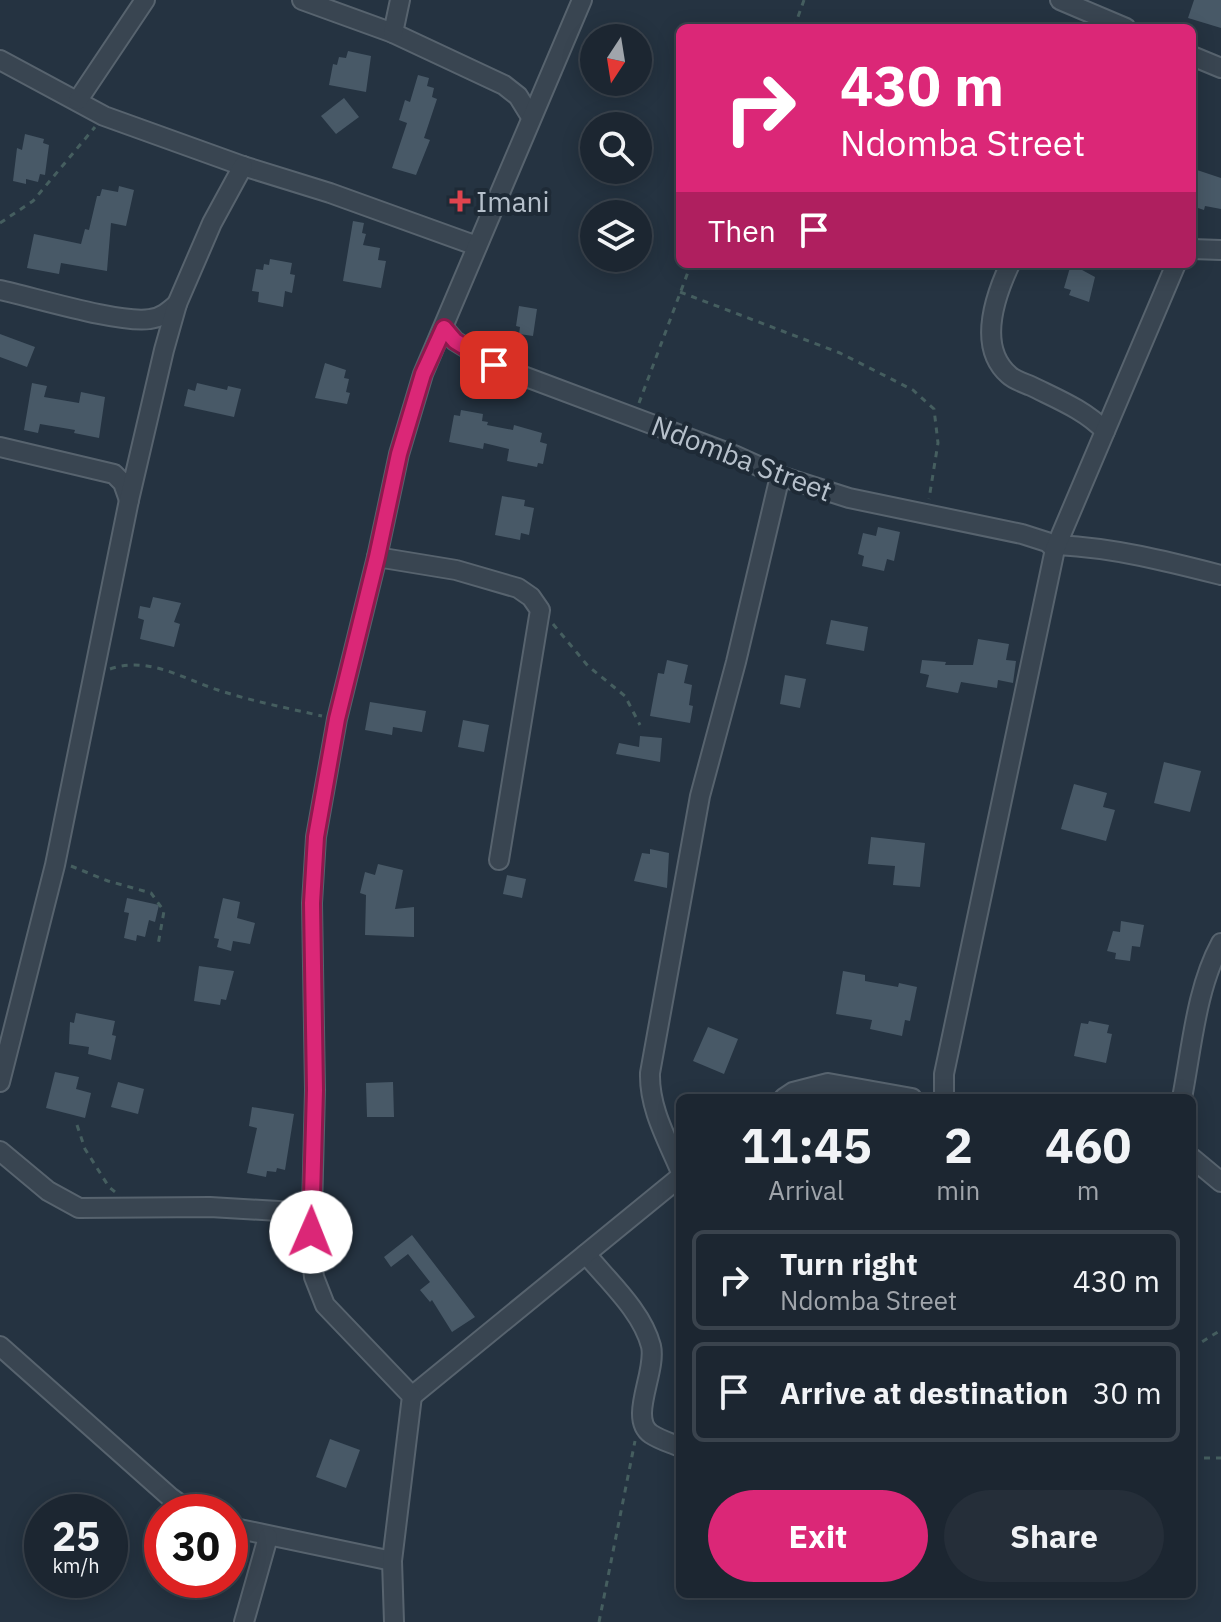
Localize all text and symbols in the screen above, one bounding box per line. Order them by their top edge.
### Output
north arrow [580,24,652,96]
map controls [580,24,652,272]
text: 430 m [840,49,1004,121]
icon: right [708,56,812,160]
button: search [580,112,652,184]
text: Ndomba Street [840,119,1085,166]
place label: Imani [476,183,550,220]
marker: Imani [451,192,469,210]
button: layers [580,200,652,272]
icon: arrive [792,208,836,252]
text: Then [708,211,776,250]
pin [460,331,528,399]
icon: arrive [472,343,516,387]
street label: Ndomba Street [646,407,838,509]
text: 11:45 [741,1114,872,1176]
text: 2 [944,1114,973,1176]
text: 460 [1045,1114,1131,1176]
text: Arrival [768,1173,844,1207]
text: min [936,1173,980,1207]
text: m [1077,1173,1099,1207]
position arrow [269,1190,353,1274]
text: Turn right [780,1244,918,1283]
icon: right [712,1258,756,1302]
text: 430 m [1073,1261,1160,1300]
text: Ndomba Street [780,1283,957,1317]
icon: arrive [712,1370,756,1414]
text: Arrive at destination [780,1373,1068,1412]
text: 30 m [1092,1373,1162,1412]
button: Exit [708,1490,928,1582]
button: Share [944,1490,1164,1582]
speed limit sign: 30 [144,1494,248,1598]
text: 25 [52,1510,100,1562]
text: km/h [52,1552,100,1579]

